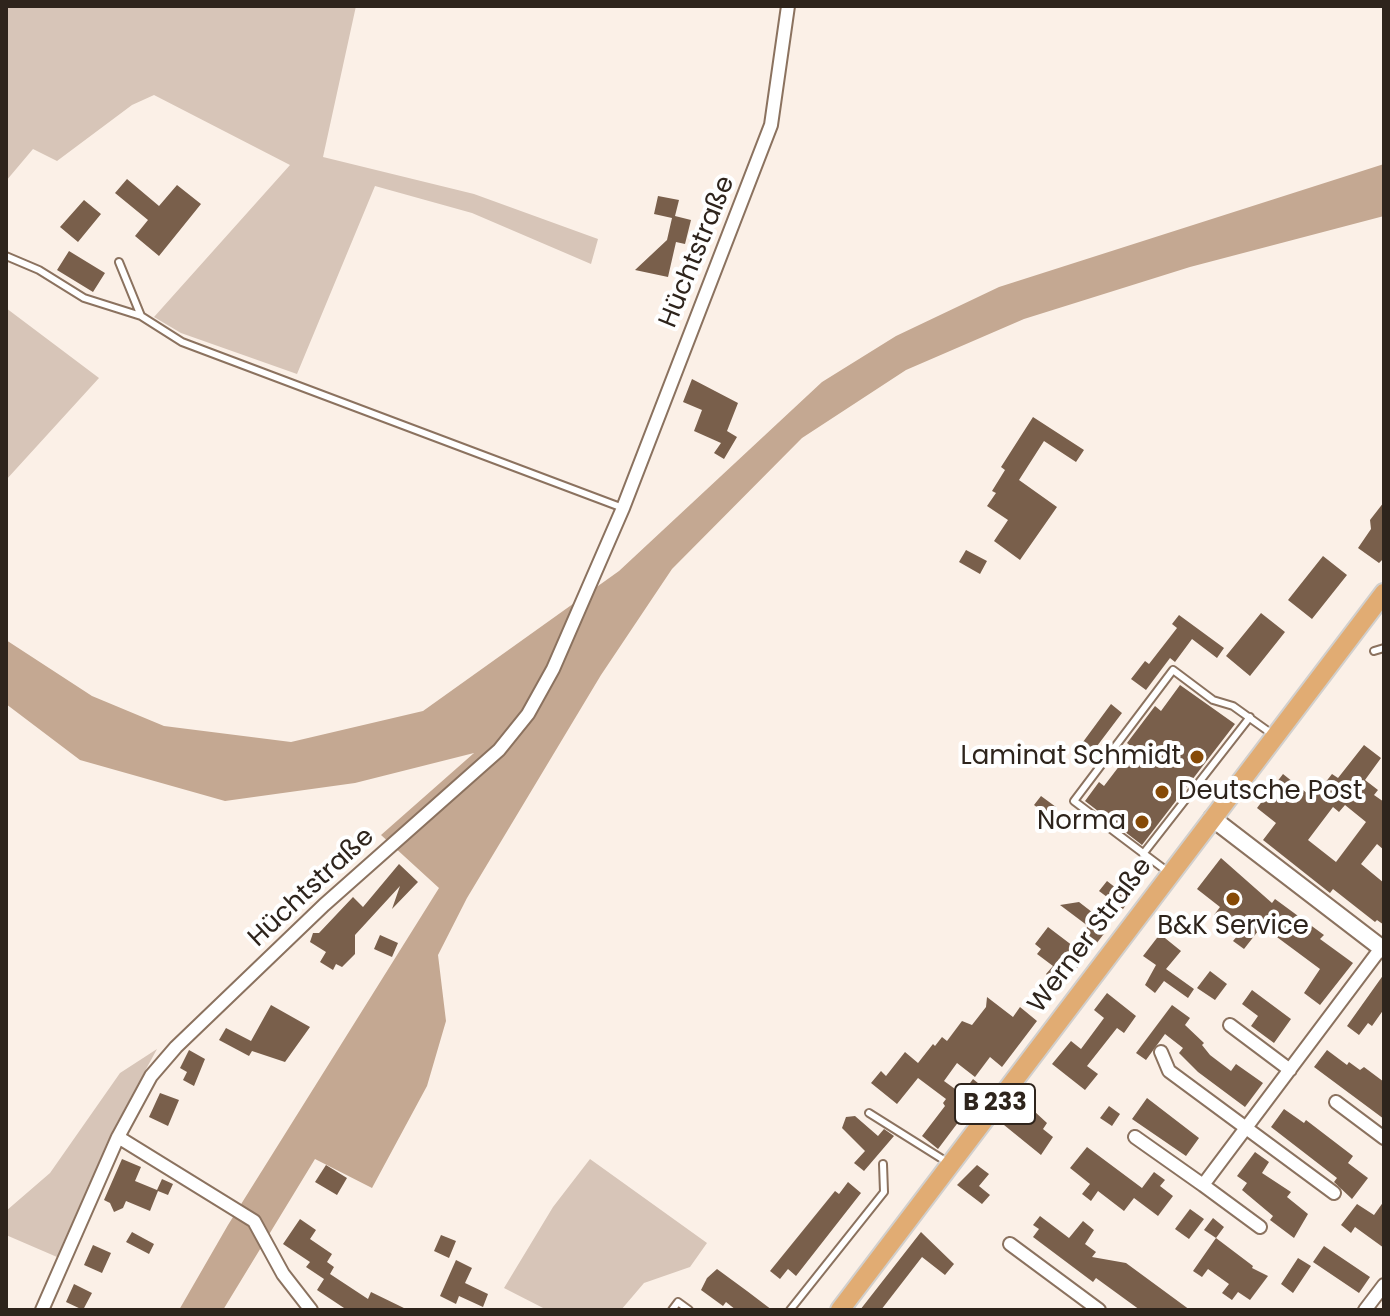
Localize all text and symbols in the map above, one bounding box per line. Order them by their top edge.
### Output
street label: Hüchtstraße [653,172,743,332]
place label: Laminat Schmidt [960,741,1181,773]
marker: Laminat Schmidt [1188,748,1206,766]
place label: Deutsche Post [1178,776,1362,808]
marker: Deutsche Post [1153,783,1171,801]
place label: Norma [1037,806,1126,838]
marker: Norma [1133,813,1151,831]
street label: Hüchtstraße [243,822,381,954]
street label: Werner Straße [1022,852,1160,1020]
marker: B&K Service [1224,890,1242,908]
place label: B&K Service [1157,911,1309,943]
road number: B 233 [955,1084,1035,1124]

